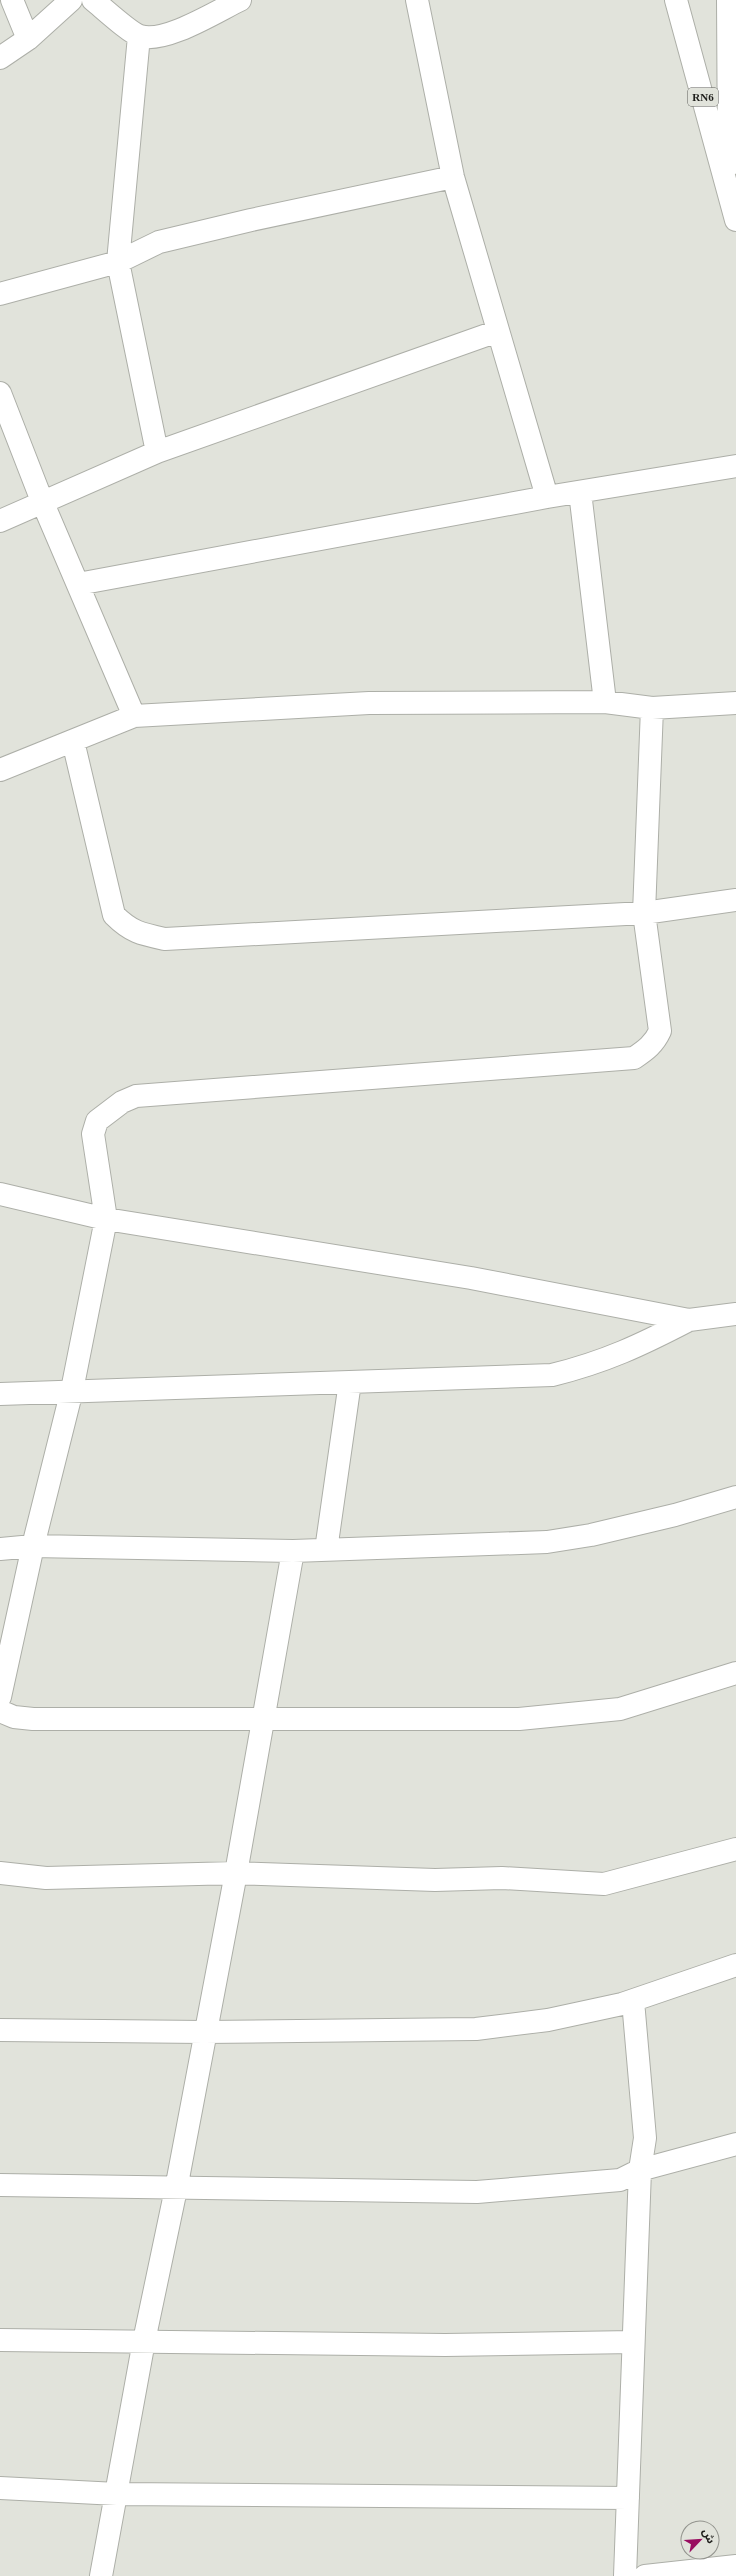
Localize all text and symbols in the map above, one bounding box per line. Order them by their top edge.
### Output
road number: RN6 [688,88,718,106]
north arrow [680,2520,720,2560]
text: ش [700,2526,718,2546]

